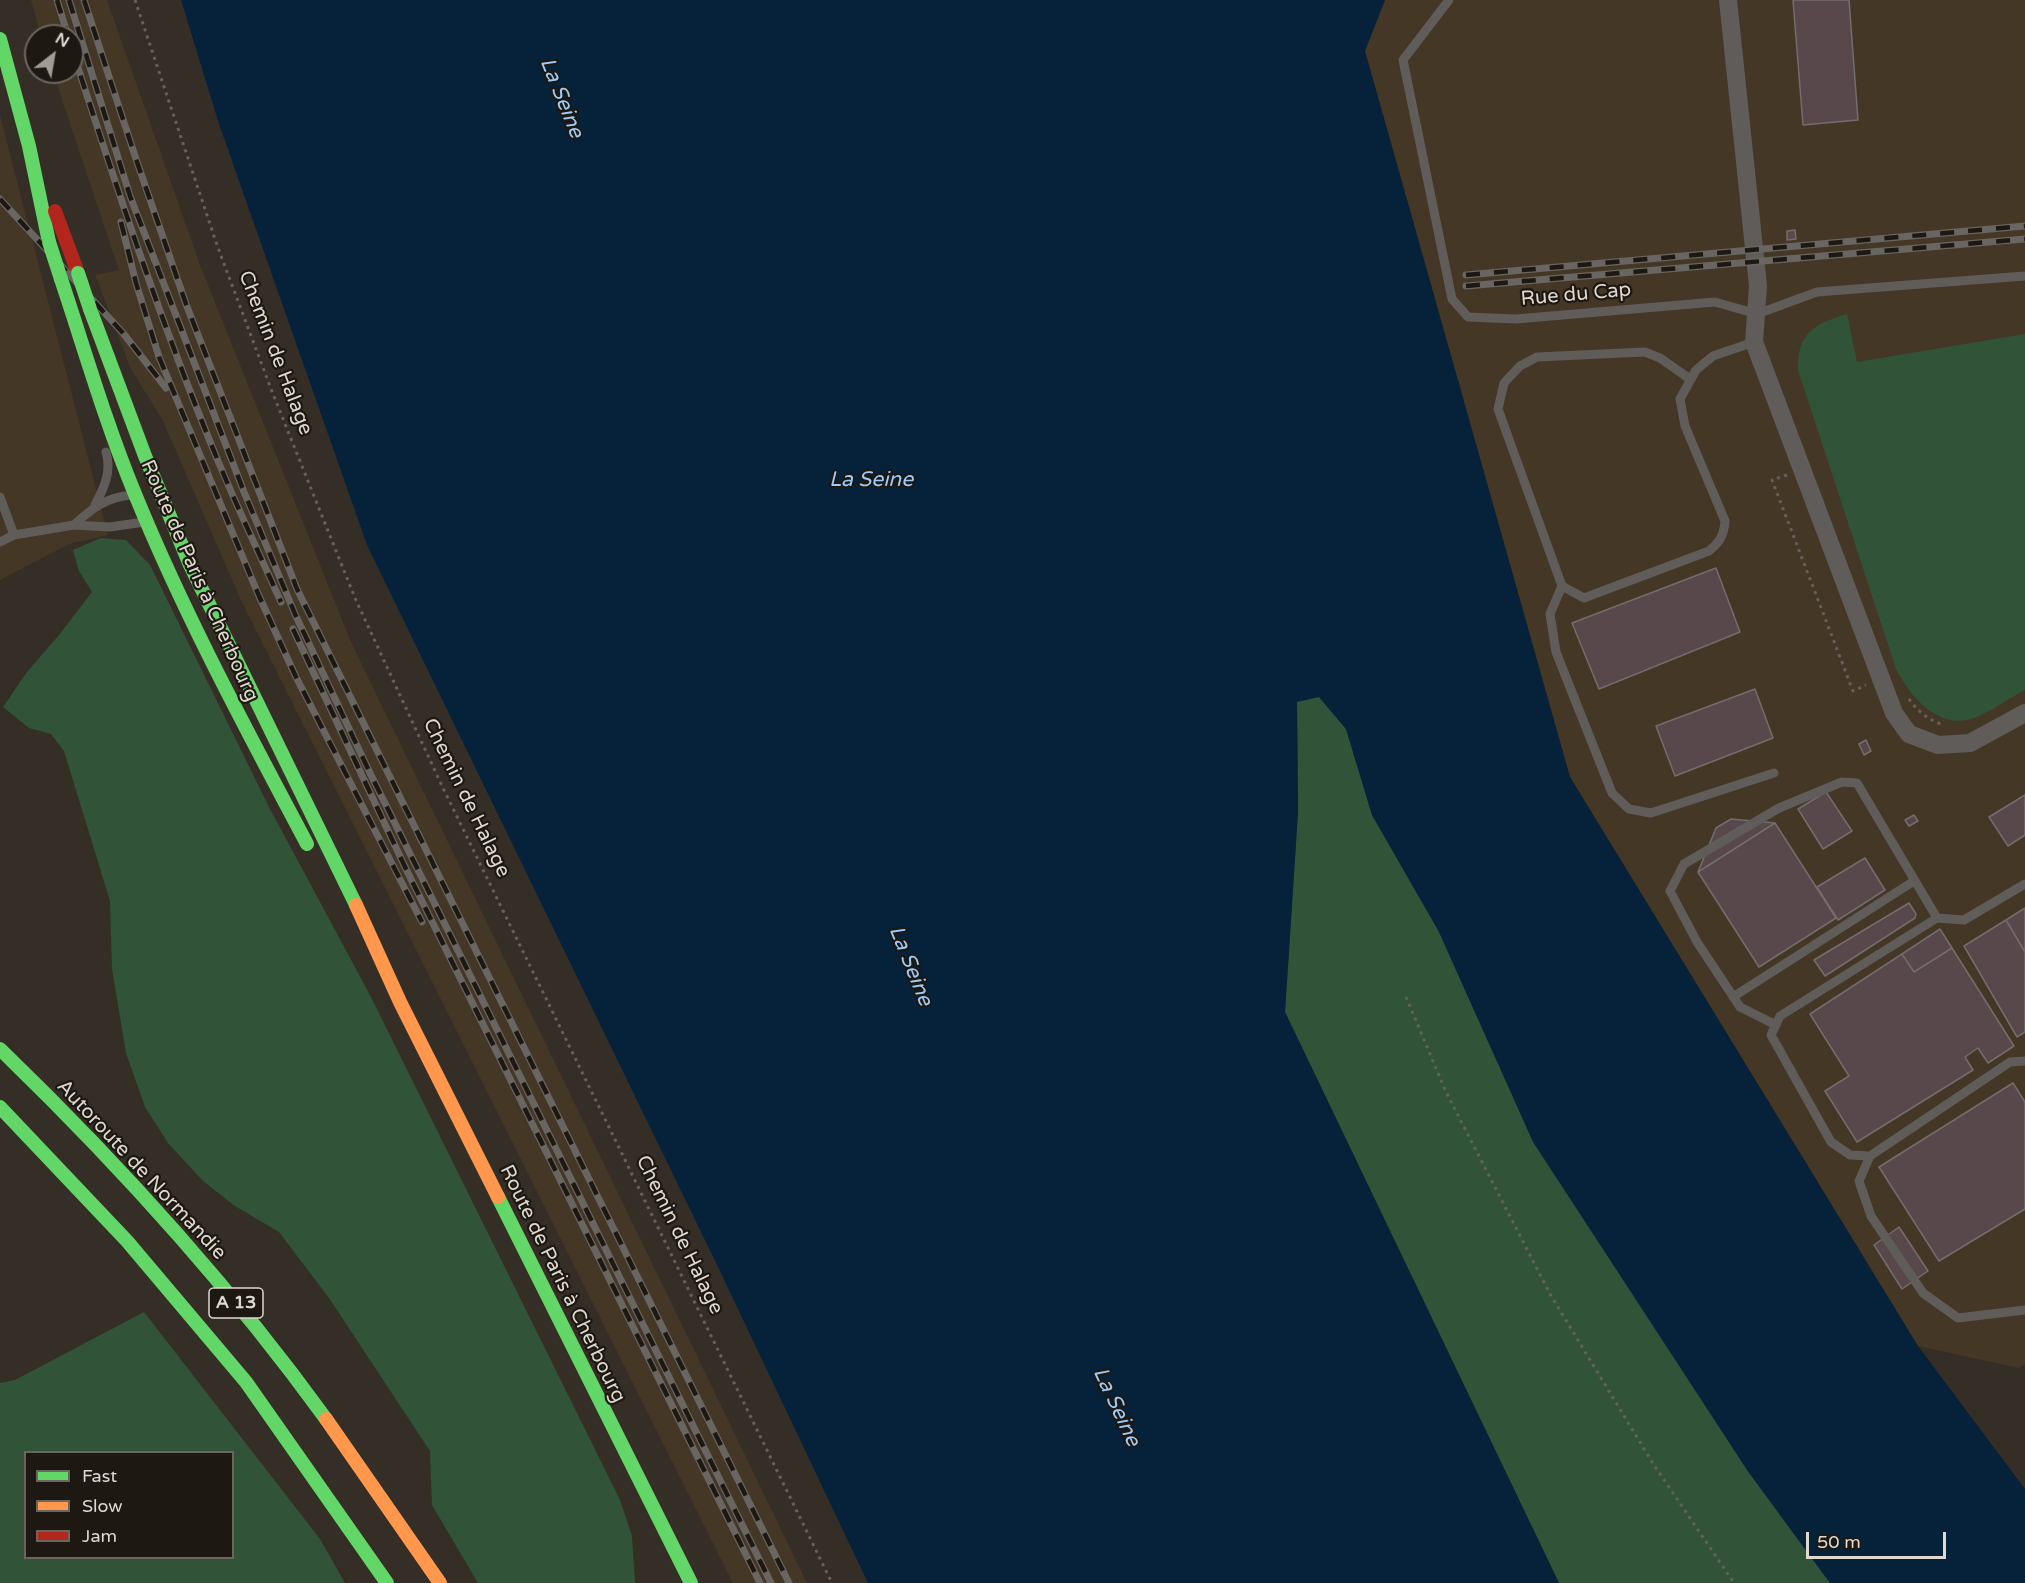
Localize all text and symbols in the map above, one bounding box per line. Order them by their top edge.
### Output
north arrow [24,24,84,84]
text: N [52,28,73,52]
water label: La Seine [534,54,588,142]
street label: Chemin de Halage [233,268,317,438]
street label: Rue du Cap [1520,278,1632,312]
street label: Route de Paris à Cherbourg [135,457,263,705]
water label: La Seine [829,467,913,493]
street label: Chemin de Halage [417,715,515,881]
water label: La Seine [883,922,937,1010]
street label: Autoroute de Normandie [51,1075,231,1265]
street label: Chemin de Halage [630,1152,728,1318]
street label: Route de Paris à Cherbourg [494,1161,630,1407]
road number: A 13 [209,1288,263,1318]
water label: La Seine [1087,1364,1145,1450]
legend [24,1451,234,1559]
text: Fast [82,1465,117,1487]
text: Slow [82,1495,123,1517]
scale bar [1809,1520,1948,1558]
text: Jam [82,1525,117,1547]
text: 50 m [1817,1531,1861,1553]

